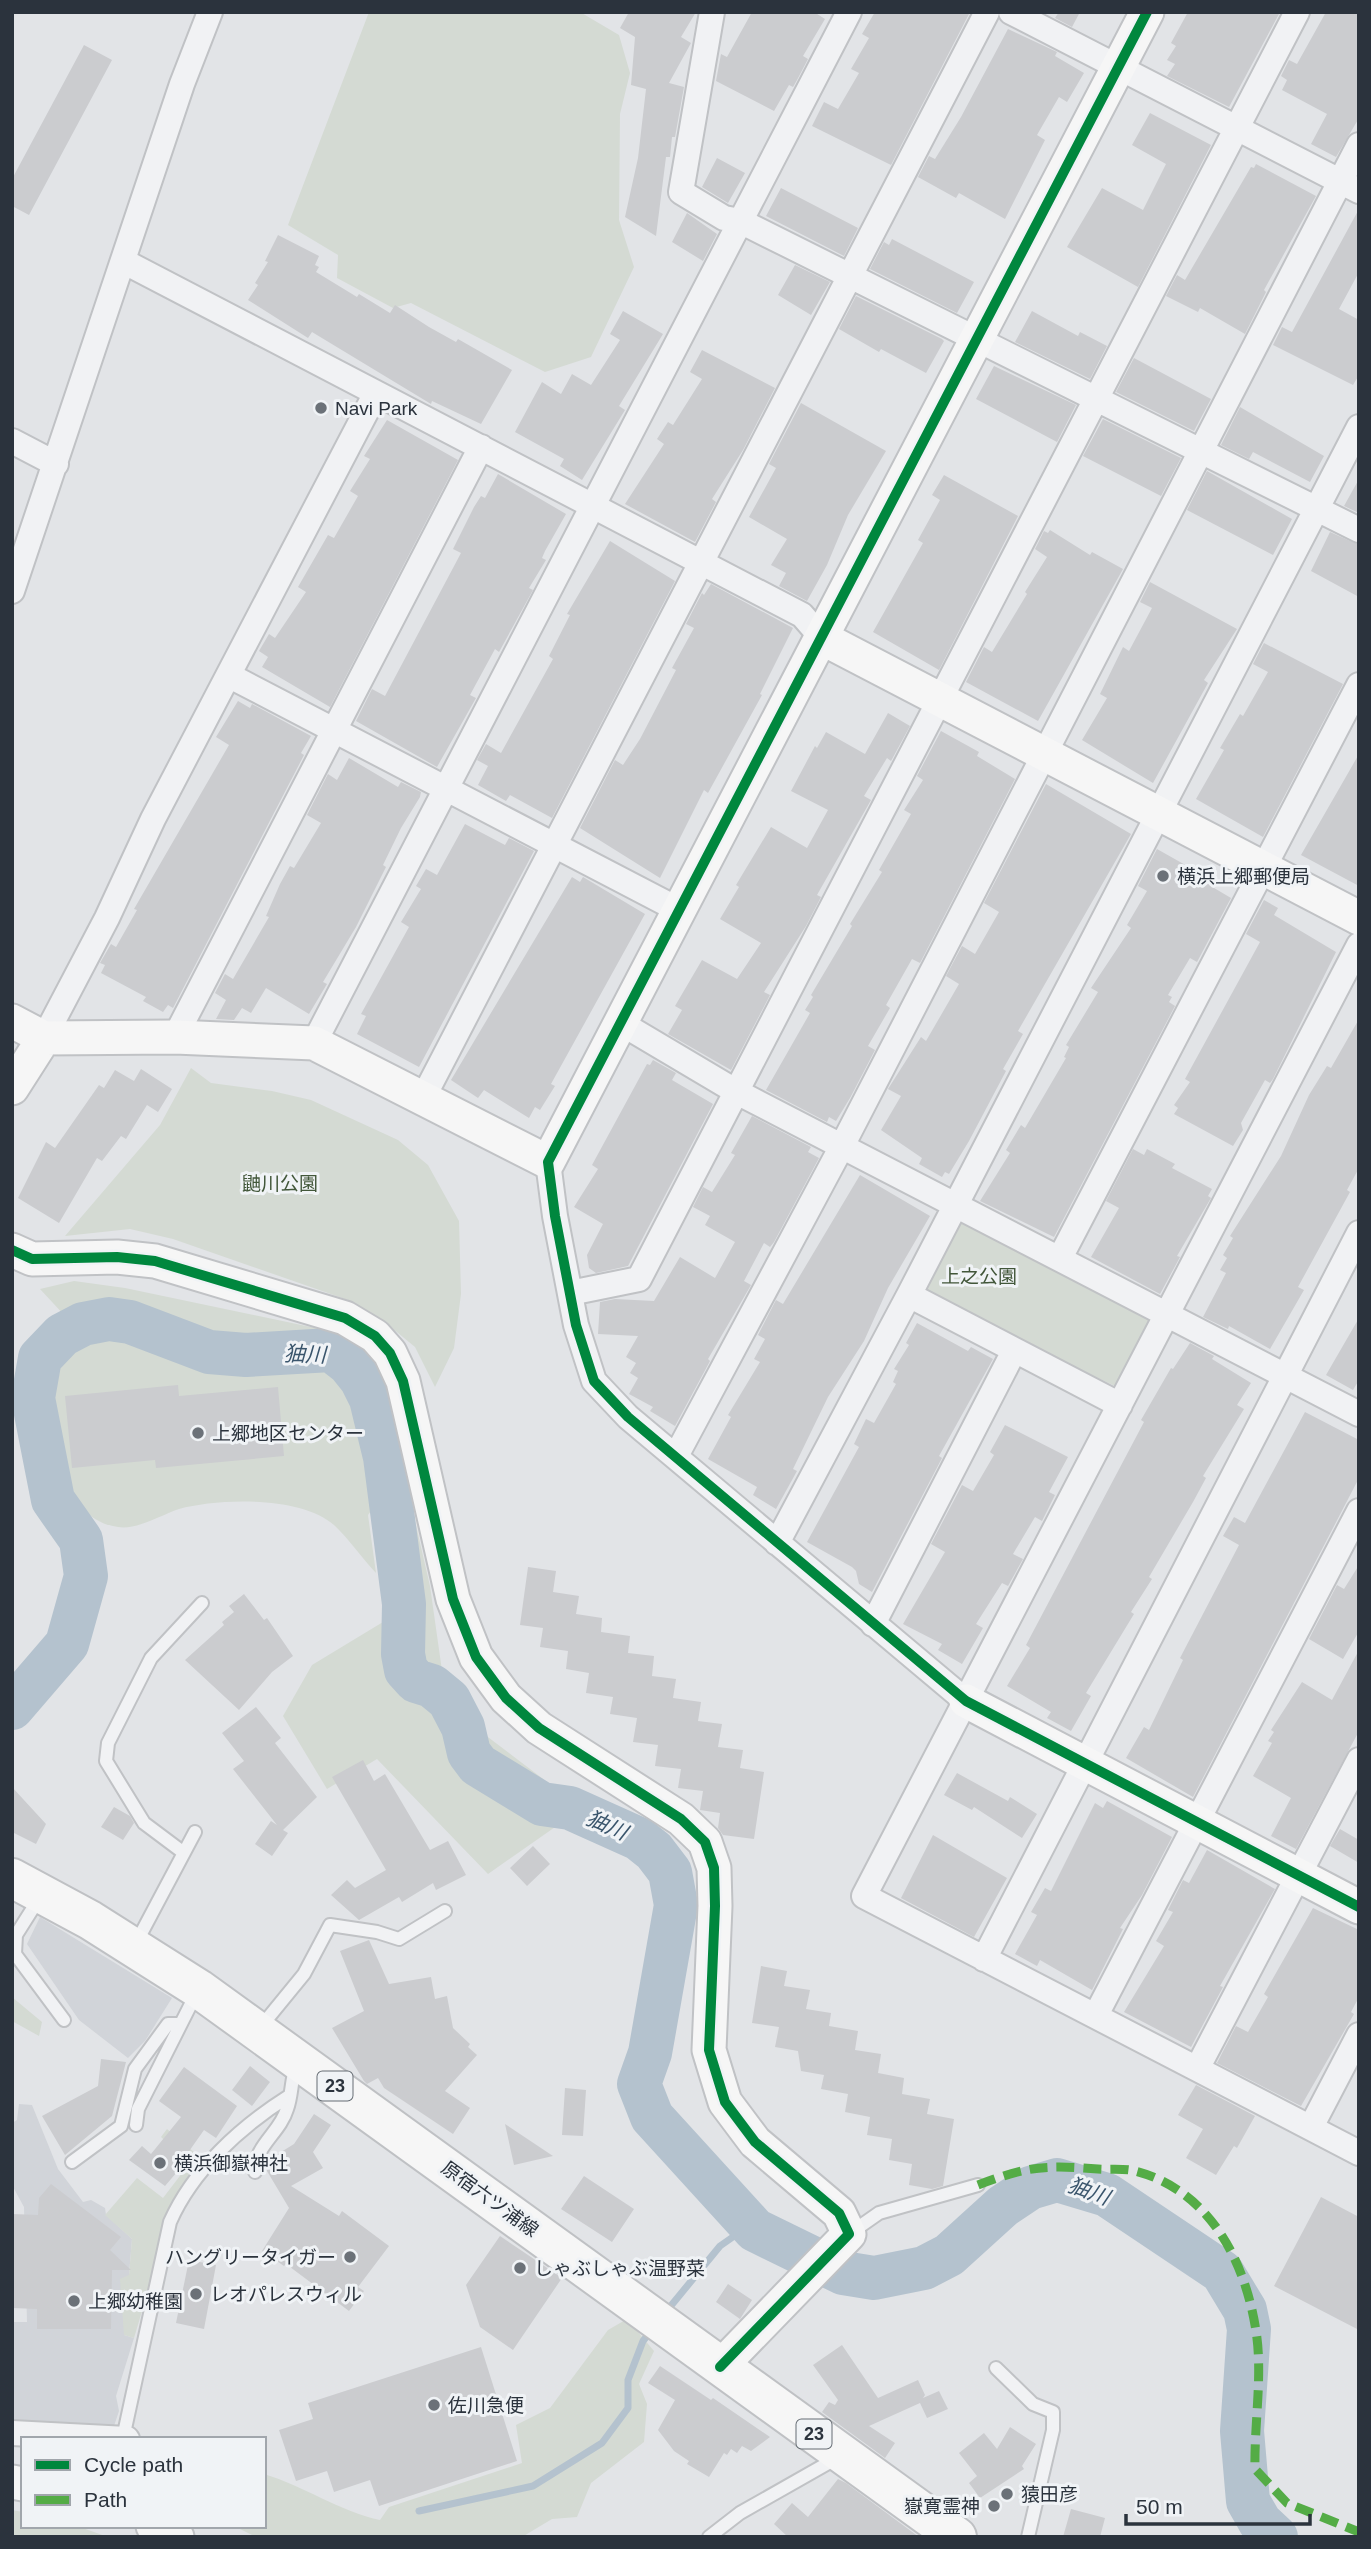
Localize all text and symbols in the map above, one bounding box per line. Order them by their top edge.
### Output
place label: Navi Park [335,398,418,419]
marker: Navi Park [313,400,329,416]
place label: 横浜上郷郵便局 [1177,866,1310,887]
marker: 横浜上郷郵便局 [1155,868,1171,884]
park label: 鼬川公園 [242,1173,318,1194]
park label: 上之公園 [941,1266,1017,1287]
water label: 㹨川 [284,1342,328,1366]
place label: 上郷地区センター [212,1423,364,1444]
marker: 上郷地区センター [190,1425,206,1441]
water label: 㹨川 [583,1806,633,1845]
road number: 23 [318,2072,352,2100]
place label: 横浜御嶽神社 [174,2153,288,2174]
marker: 横浜御嶽神社 [152,2155,168,2171]
street label: 原宿六ツ浦線 [438,2157,542,2241]
water label: 㹨川 [1065,2173,1115,2210]
place label: ハングリータイガー [165,2247,336,2268]
marker: ハングリータイガー [342,2249,358,2265]
place label: しゃぶしゃぶ温野菜 [534,2258,705,2279]
marker: しゃぶしゃぶ温野菜 [512,2260,528,2276]
place label: レオパレスウィル [210,2284,362,2305]
marker: レオパレスウィル [188,2286,204,2302]
place label: 上郷幼稚園 [88,2291,183,2312]
marker: 上郷幼稚園 [66,2293,82,2309]
place label: 佐川急便 [448,2395,524,2416]
marker: 佐川急便 [426,2397,442,2413]
road number: 23 [796,2420,832,2448]
legend [21,2437,266,2528]
text: Cycle path [84,2453,183,2476]
scale bar [1126,2482,1310,2526]
place label: 猿田彦 [1021,2484,1078,2505]
marker: 猿田彦 [999,2486,1015,2502]
text: Path [84,2488,127,2511]
text: 50 m [1136,2495,1183,2518]
place label: 嶽寛霊神 [904,2496,980,2517]
marker: 嶽寛霊神 [986,2498,1002,2514]

